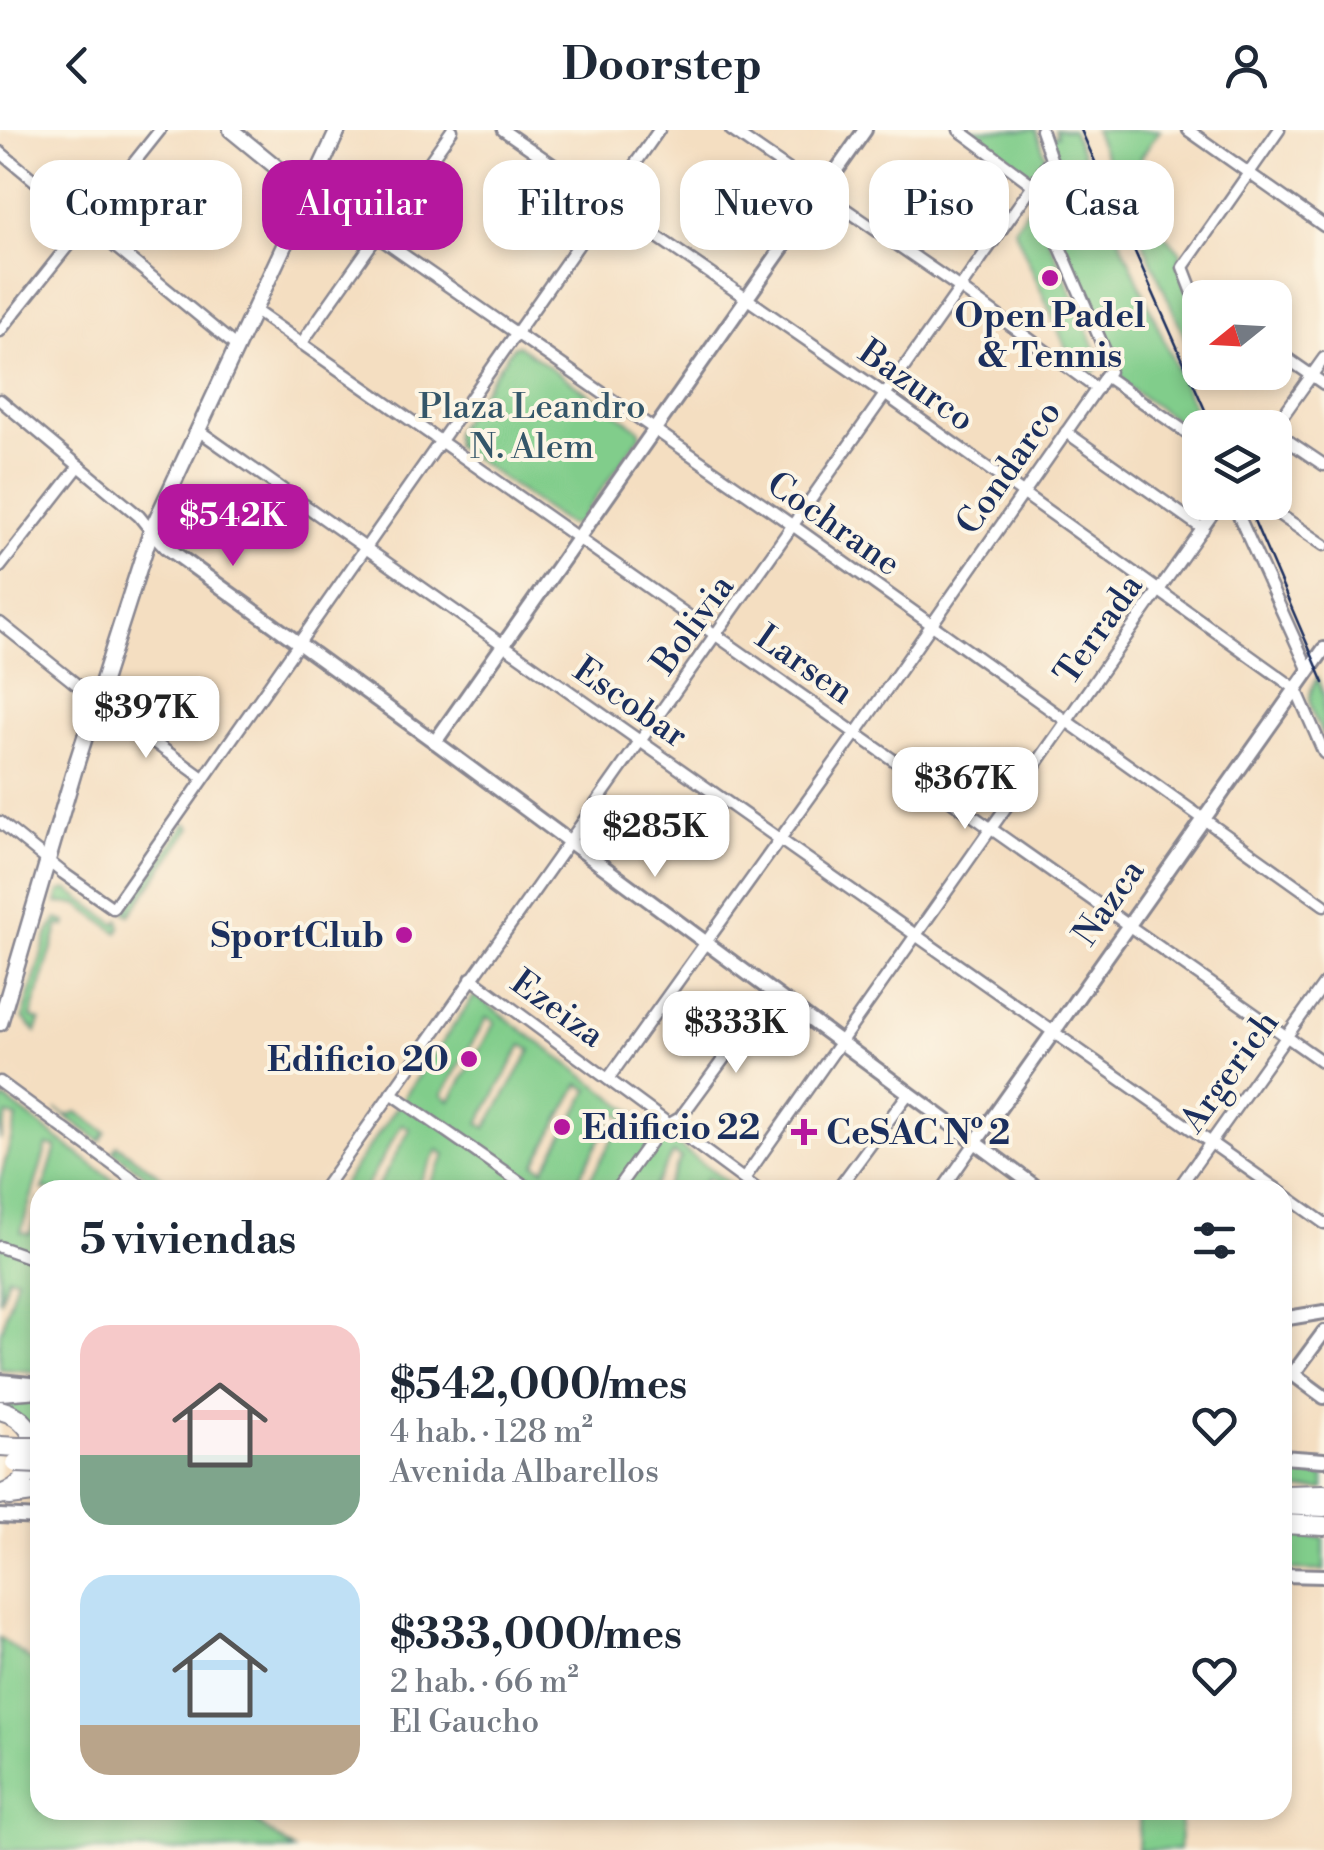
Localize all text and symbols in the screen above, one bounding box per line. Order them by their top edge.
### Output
text: Doorstep [562,37,762,94]
icon: back [50,38,105,93]
icon: person [1219,38,1274,93]
chip: Comprar [30,160,242,250]
chip: Alquilar [262,160,463,250]
chip: Filtros [483,160,660,250]
chip: Nuevo [680,160,849,250]
chip: Piso [869,160,1009,250]
chip: Casa [1029,160,1174,250]
marker: Open Padel & Tennis [1039,267,1061,289]
north arrow [1182,280,1292,390]
map controls [1182,280,1292,520]
place label: Open Padel & Tennis [954,295,1146,378]
street label: Bazurco [849,330,982,441]
park label: Plaza Leandro N. Alem [418,386,646,469]
street label: Condarco [947,392,1071,543]
button: layers [1182,410,1292,520]
street label: Cochrane [758,463,908,586]
pin: $542K [163,484,303,569]
text: $542K [180,496,286,536]
street label: Bolivia [642,566,744,684]
street label: Terrada [1046,566,1153,693]
street label: Larsen [747,616,862,714]
street label: Escobar [565,648,696,758]
pin: $397K [76,676,216,761]
text: $397K [94,688,198,728]
pin: $367K [895,747,1035,832]
text: $367K [914,759,1016,799]
pin: $285K [585,795,725,880]
text: $285K [602,807,708,847]
street label: Nazca [1064,851,1154,954]
place label: SportClub [210,915,384,958]
marker: SportClub [393,924,415,946]
street label: Ezeiza [502,961,612,1058]
pin: $333K [666,991,806,1076]
text: $333K [685,1003,787,1043]
street label: Argerich [1171,1003,1289,1142]
place label: Edificio 20 [267,1039,449,1082]
marker: Edificio 20 [458,1048,480,1070]
place label: Edificio 22 [582,1107,760,1150]
place label: CeSAC Nº 2 [826,1112,1010,1155]
marker: Edificio 22 [551,1116,573,1138]
marker: CeSAC Nº 2 [791,1119,817,1145]
icon: filters [1187,1213,1242,1268]
text: 5 viviendas [80,1214,296,1267]
text: $542,000/mes [390,1359,687,1412]
icon: home [160,1365,280,1485]
icon: heart [1187,1398,1242,1453]
text: 4 hab. · 128 m² [390,1412,593,1452]
text: Avenida Albarellos [390,1452,659,1492]
text: $333,000/mes [390,1609,682,1662]
icon: home [160,1615,280,1735]
icon: heart [1187,1648,1242,1703]
text: 2 hab. · 66 m² [390,1662,579,1702]
text: El Gaucho [390,1702,539,1742]

